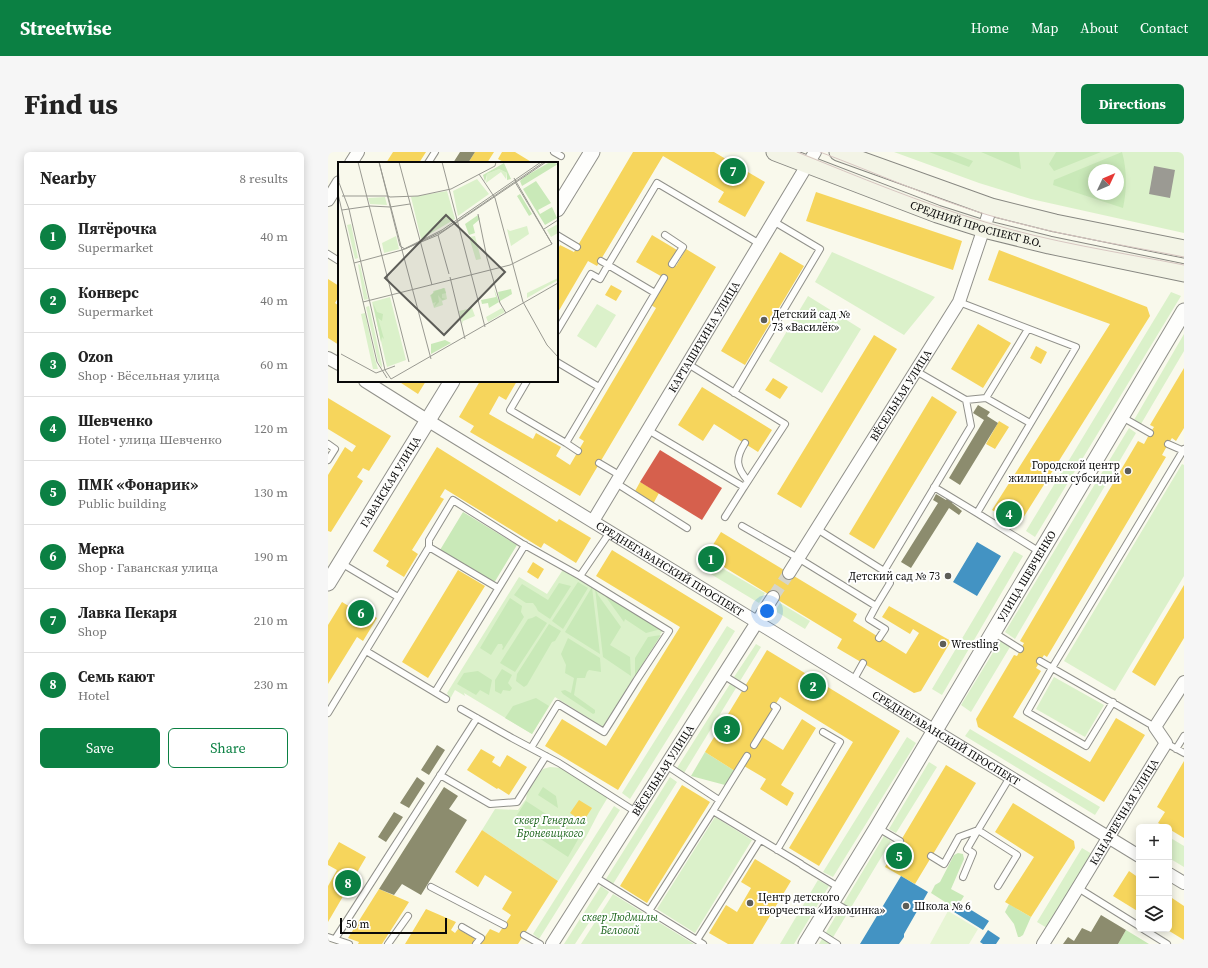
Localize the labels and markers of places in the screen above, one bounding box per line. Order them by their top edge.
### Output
pin: 7 [720,156,746,186]
place label: Детский сад № 73 «Василёк» [772,307,850,335]
marker: Детский сад № 73 «Василёк» [759,315,769,325]
place label: Городской центр жилищных субсидий [1008,458,1120,486]
marker: Городской центр жилищных субсидий [1123,466,1133,476]
pin: 4 [996,499,1022,529]
pin: 1 [698,544,724,574]
place label: Детский сад № 73 [848,569,940,584]
marker: Детский сад № 73 [943,571,953,581]
pin: 6 [348,598,374,628]
place label: Wrestling [951,637,999,652]
marker: Wrestling [938,639,948,649]
pin: 2 [800,671,826,701]
pin: 3 [714,714,740,744]
pin: 5 [886,841,912,871]
pin: 8 [335,868,361,898]
place label: Центр детского творчества «Изюминка» [758,890,886,918]
marker: Центр детского творчества «Изюминка» [745,898,755,908]
place label: Школа № 6 [914,899,971,914]
marker: Школа № 6 [901,901,911,911]

